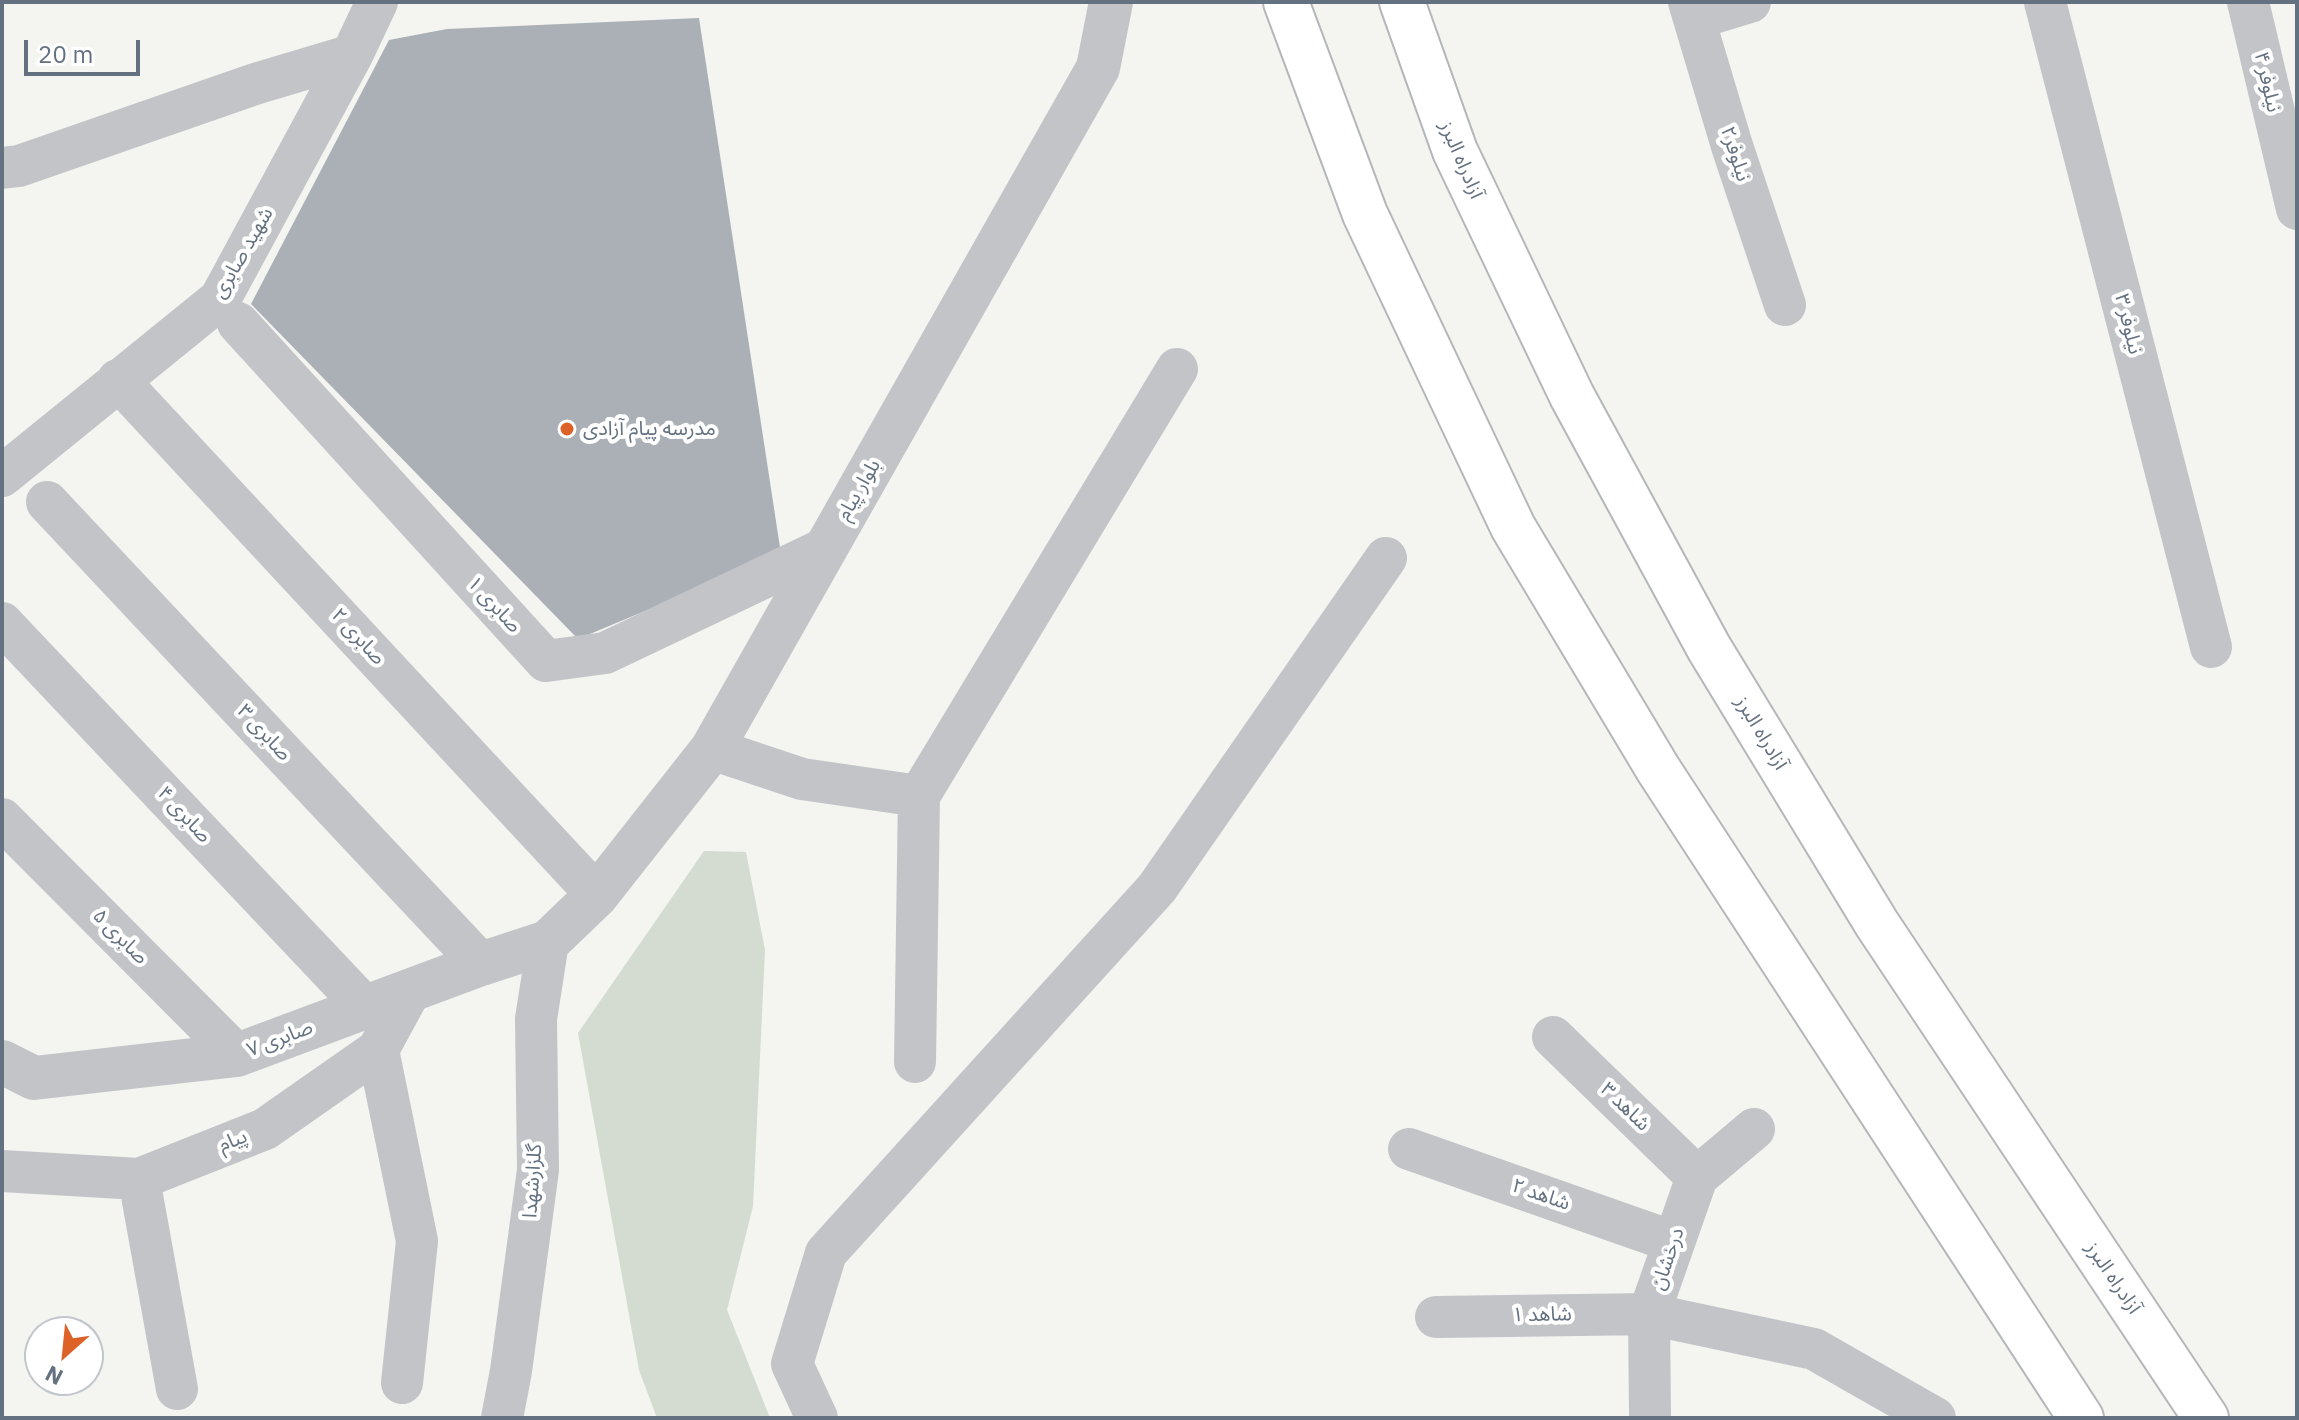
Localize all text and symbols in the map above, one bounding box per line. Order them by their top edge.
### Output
scale bar [28,24,144,74]
text: 20 m [38,38,93,70]
street label: نیلوفر ۴ [2248,49,2286,115]
street label: آزادراه البرز [1434,117,1488,203]
street label: ۲نیلوفر [1715,123,1755,185]
street label: شهید صابری [207,203,279,303]
street label: نیلوفر ۳ [2109,291,2147,357]
place label: مدرسه پیام آزادی [583,417,716,441]
marker: مدرسه پیام آزادی [558,420,576,438]
street label: بلوار پیام [832,455,886,525]
street label: صابری ۱ [462,572,526,638]
street label: صابری ۲ [326,604,390,670]
street label: آزادراه البرز [1730,692,1792,774]
street label: صابری ۳ [232,700,296,766]
street label: صابری ۴ [152,782,216,848]
street label: صابری ۵ [87,904,153,970]
street label: صابری ۷ [244,1016,316,1062]
street label: شاهد ۳ [1595,1078,1655,1136]
street label: پیام [215,1124,251,1158]
street label: گلزارشهدا [518,1143,548,1219]
street label: شاهد ۲ [1509,1174,1573,1216]
street label: درخشان [1646,1225,1690,1293]
street label: آزادراه البرز [2080,1237,2146,1319]
street label: شاهد ۱ [1512,1302,1572,1328]
north arrow [24,1316,104,1396]
text: N [40,1360,67,1393]

